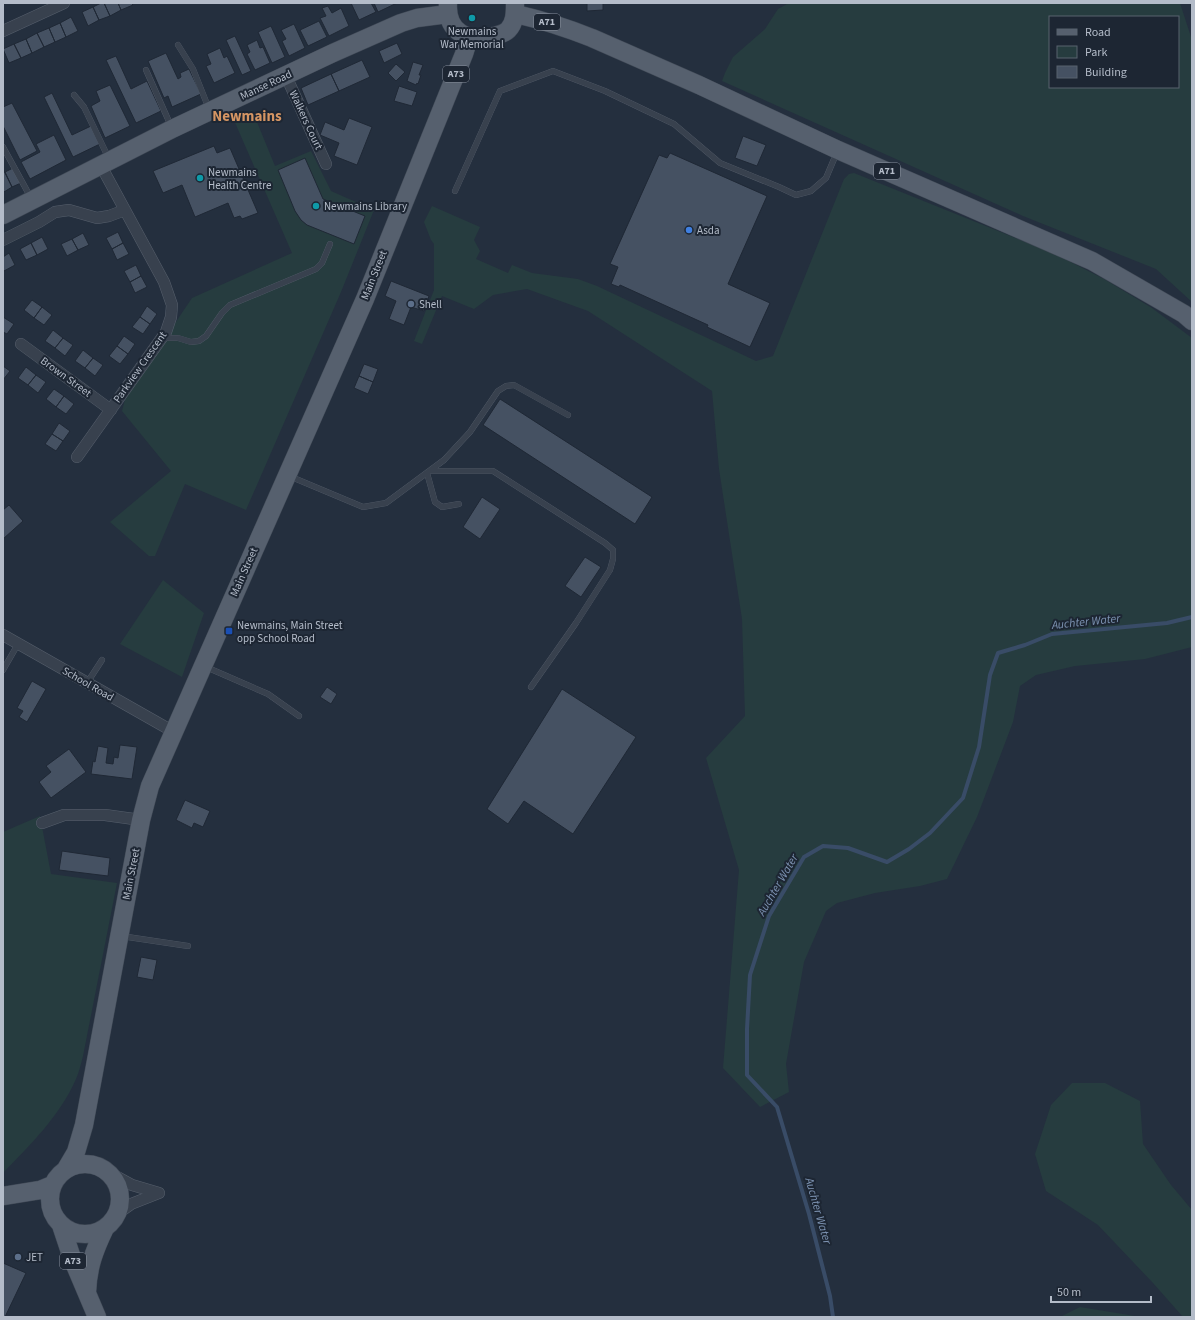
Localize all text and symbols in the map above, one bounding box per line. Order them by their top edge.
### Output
marker: Newmains War Memorial [467,13,477,23]
road number: A71 [534,14,560,30]
legend [1049,16,1179,88]
place label: Newmains War Memorial [440,24,504,52]
text: Road [1085,24,1111,41]
text: Park [1085,44,1107,61]
text: Building [1085,64,1127,81]
street label: Manse Road [238,66,294,104]
road number: A73 [443,66,469,82]
street label: Walkers Court [286,88,326,152]
district label: Newmains [212,106,282,127]
road number: A71 [874,163,900,179]
place label: Newmains Health Centre [208,165,272,193]
marker: Newmains Health Centre [195,173,205,183]
place label: Newmains Library [324,199,407,214]
marker: Newmains Library [311,201,321,211]
place label: Asda [697,223,719,238]
marker: Asda [684,225,694,235]
street label: Main Street [357,248,391,302]
place label: Shell [419,297,442,312]
marker: Shell [406,299,416,309]
street label: Parkview Crescent [110,328,170,406]
street label: Brown Street [37,353,95,401]
street label: Main Street [227,545,262,599]
water label: Auchter Water [1050,610,1122,634]
place label: Newmains, Main Street opp School Road [237,618,343,646]
marker: Newmains, Main Street opp School Road [224,626,234,636]
street label: School Road [59,663,117,705]
street label: Main Street [119,847,143,901]
water label: Auchter Water [753,850,803,920]
water label: Auchter Water [800,1175,836,1247]
place label: JET [26,1250,43,1265]
marker: JET [13,1252,23,1262]
road number: A73 [60,1253,86,1269]
scale bar [1051,1278,1151,1304]
text: 50 m [1057,1284,1081,1301]

